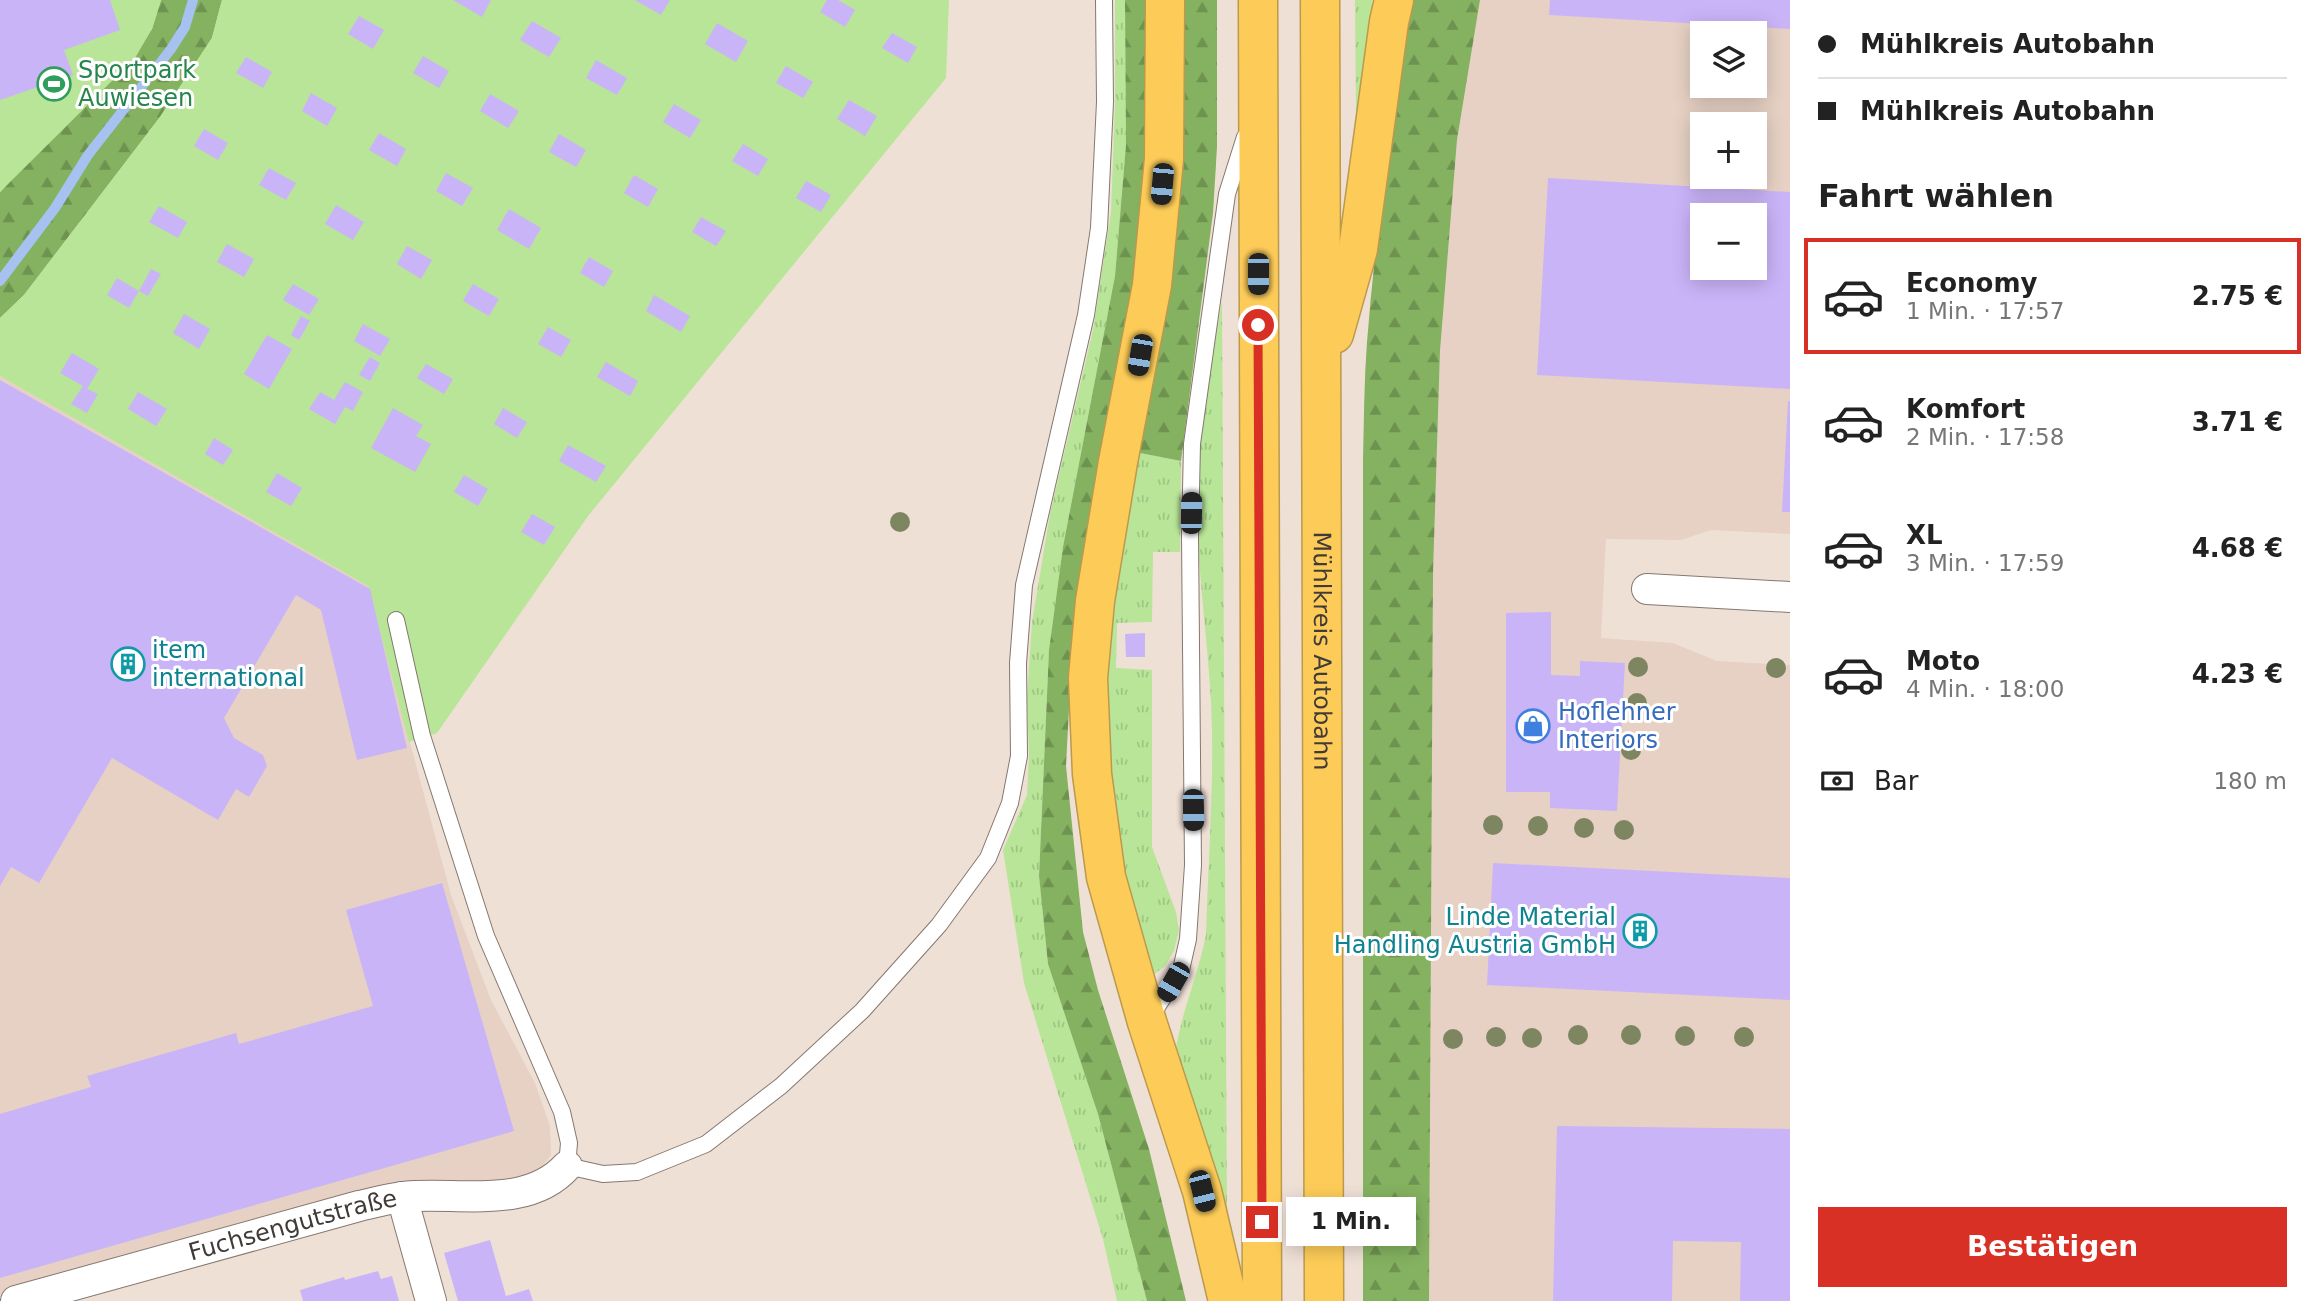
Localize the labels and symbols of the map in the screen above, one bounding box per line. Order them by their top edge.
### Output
place label: Sportpark Auwiesen [78,56,196,112]
sports icon: Sportpark Auwiesen [35,65,73,103]
car [1150,162,1175,206]
car [1248,253,1269,295]
route start [1242,309,1274,341]
car [1127,332,1154,378]
car [1181,492,1202,534]
street label: Mühlkreis Autobahn [1308,532,1336,770]
place label: item international [152,636,305,692]
building icon: item international [109,645,147,683]
place label: Hoflehner Interiors [1558,698,1676,754]
shop icon: Hoflehner Interiors [1514,707,1552,745]
car [1183,789,1204,831]
place label: Linde Material Handling Austria GmbH [1334,903,1616,959]
building icon: Linde Material Handling Austria GmbH [1621,912,1659,950]
car [1154,959,1193,1005]
car [1187,1168,1218,1214]
street label: Fuchsengutstraße [185,1184,399,1267]
callout: 1 Min. [1286,1198,1416,1246]
route end [1246,1206,1278,1238]

